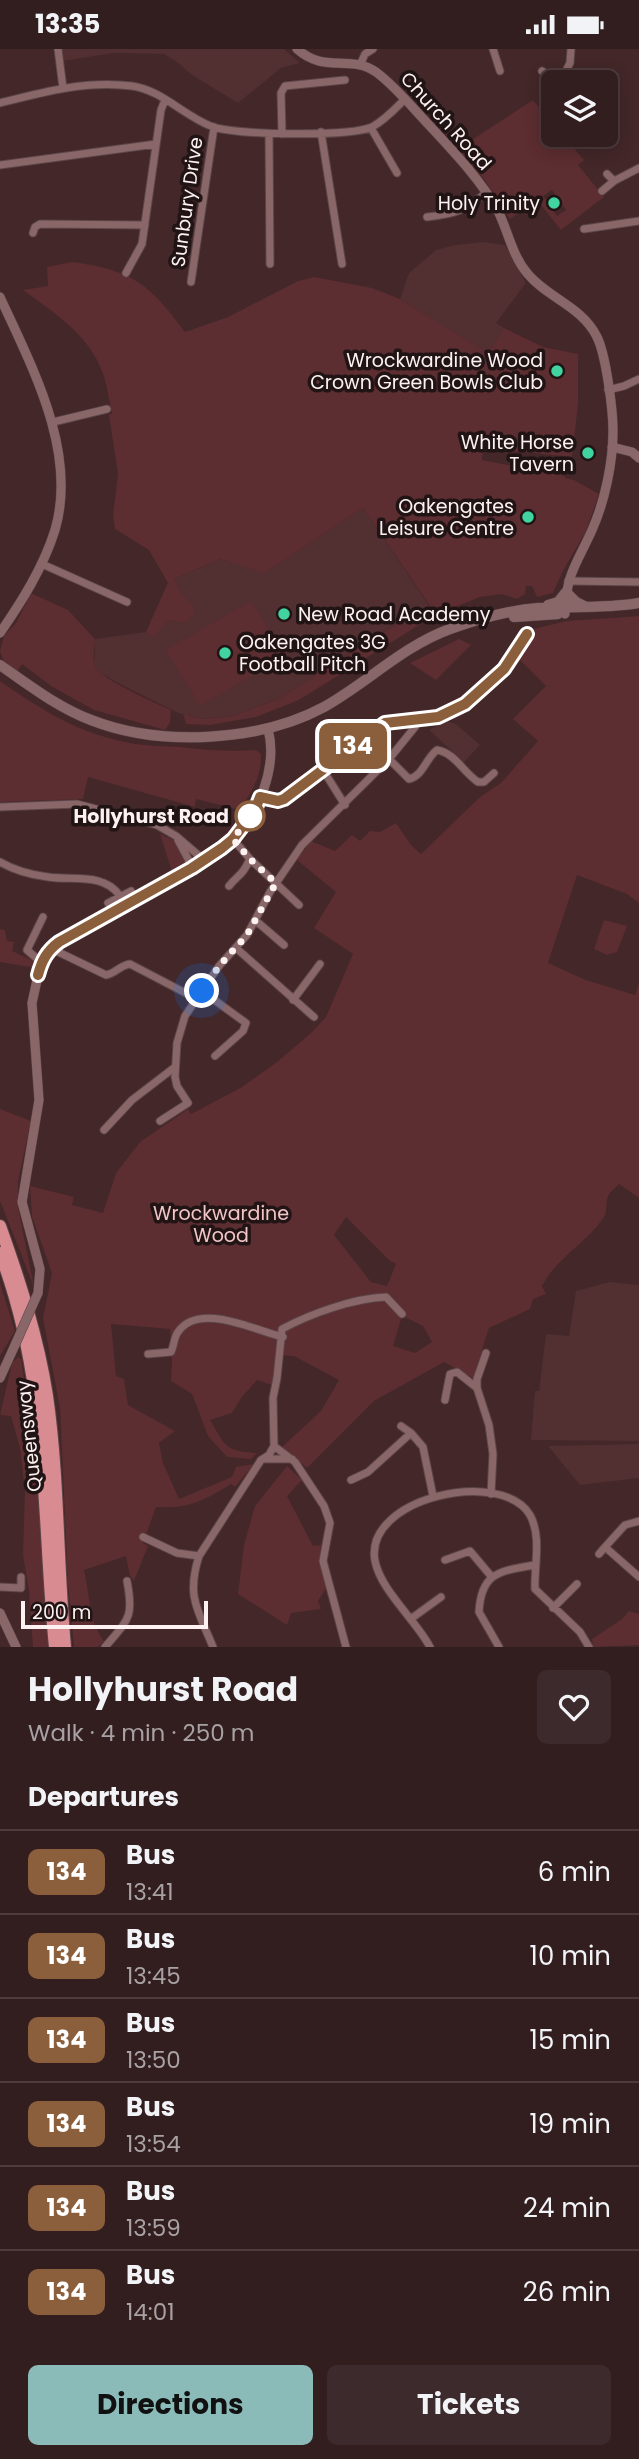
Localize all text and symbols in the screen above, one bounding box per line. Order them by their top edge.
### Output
text: 13:35 [35,6,101,42]
street label: Church Road [394,66,498,176]
map controls [541,70,618,147]
button: layers [541,70,618,147]
street label: Sunbury Drive [165,135,209,269]
place label: Holy Trinity [438,190,540,217]
marker: Holy Trinity [546,195,562,211]
place label: Wrockwardine Wood Crown Green Bowls Club [310,347,543,396]
marker: Wrockwardine Wood Crown Green Bowls Club [549,363,565,379]
place label: White Horse Tavern [461,429,574,478]
marker: White Horse Tavern [580,445,596,461]
place label: Oakengates Leisure Centre [379,493,514,542]
marker: Oakengates Leisure Centre [520,509,536,525]
place label: New Road Academy [298,601,491,628]
marker: New Road Academy [276,606,292,622]
place label: Oakengates 3G Football Pitch [239,629,386,678]
marker: Oakengates 3G Football Pitch [217,645,233,661]
line badge: 134 [313,723,393,769]
text: 134 [333,729,373,762]
marker: Hollyhurst Road [235,801,265,831]
place label: Hollyhurst Road [73,803,229,830]
your location [184,973,219,1008]
park label: Wrockwardine Wood [153,1200,289,1249]
street label: Queensway [10,1379,48,1493]
scale bar [21,1598,208,1630]
text: 200 m [32,1599,91,1626]
text: Hollyhurst Road [28,1666,298,1713]
button: heart [537,1670,611,1744]
text: Walk · 4 min · 250 m [28,1717,254,1749]
text: Departures [28,1779,179,1815]
text: Bus [126,1837,175,1873]
text: 6 min [538,1854,611,1890]
text: 134 [47,1855,86,1888]
text: 13:41 [126,1876,174,1908]
text: Bus [126,1921,175,1957]
text: 10 min [530,1938,611,1974]
text: 134 [47,1939,86,1972]
text: 13:45 [126,1960,181,1992]
text: Bus [126,2005,175,2041]
text: 15 min [530,2022,611,2058]
text: 134 [47,2023,86,2056]
text: 13:50 [126,2044,181,2076]
text: Bus [126,2089,175,2125]
text: 19 min [530,2106,611,2142]
text: 134 [47,2107,86,2140]
text: 13:54 [126,2128,181,2160]
text: Bus [126,2173,175,2209]
text: 24 min [523,2190,611,2226]
text: 134 [47,2191,86,2224]
text: 13:59 [126,2212,181,2244]
text: Bus [126,2257,175,2293]
text: 26 min [523,2274,611,2310]
text: 134 [47,2275,86,2308]
text: 14:01 [126,2296,175,2328]
button: Directions [28,2365,313,2445]
button: Tickets [327,2365,611,2445]

